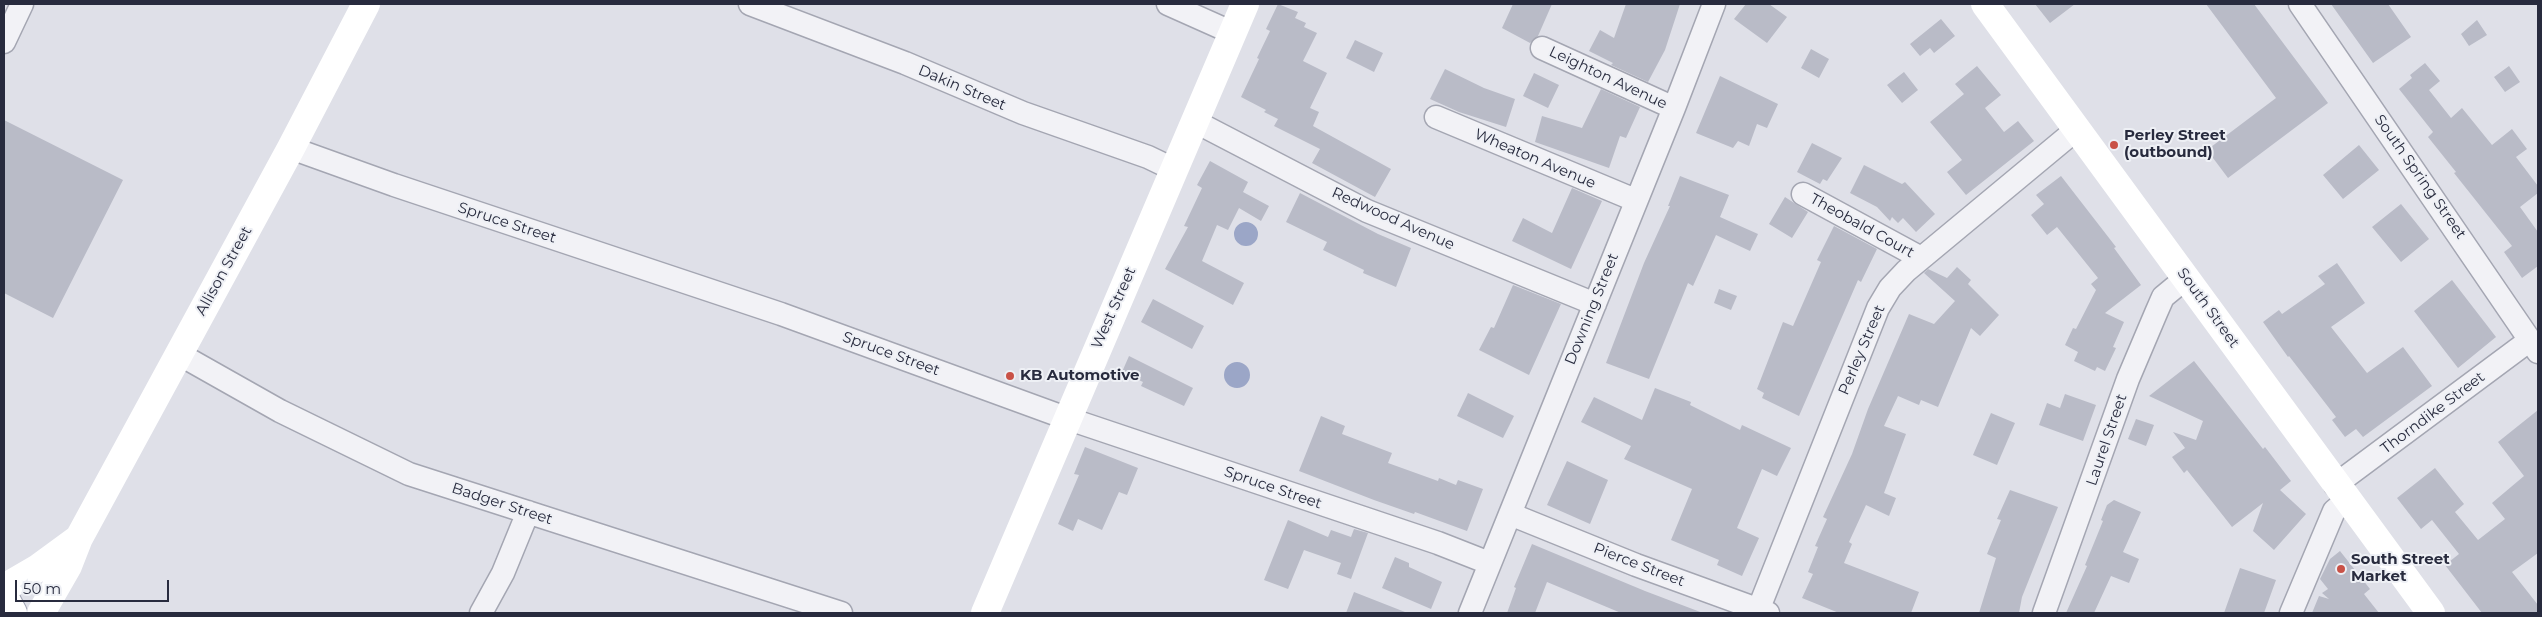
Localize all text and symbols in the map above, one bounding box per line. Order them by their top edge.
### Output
street label: Leighton Avenue [1546,43,1670,113]
street label: Dakin Street [915,61,1009,115]
street label: South Spring Street [2370,111,2470,243]
street label: Wheaton Avenue [1472,125,1598,193]
place label: Perley Street (outbound) [2124,127,2226,162]
marker: Perley Street (outbound) [2108,139,2120,151]
street label: Redwood Avenue [1329,184,1457,254]
street label: Theobald Court [1807,190,1917,262]
street label: Spruce Street [456,199,558,247]
street label: Allison Street [192,223,256,319]
street label: Downing Street [1561,251,1623,367]
street label: West Street [1088,264,1140,352]
street label: South Street [2173,265,2243,351]
street label: Perley Street [1835,302,1889,398]
street label: Spruce Street [840,328,942,380]
place label: KB Automotive [1020,367,1139,385]
street label: Thorndike Street [2378,368,2488,458]
marker: KB Automotive [1004,370,1016,382]
street label: Laurel Street [2083,392,2131,488]
street label: Spruce Street [1222,463,1324,513]
street label: Badger Street [449,479,555,529]
street label: Pierce Street [1591,539,1687,591]
place label: South Street Market [2351,551,2450,586]
marker: South Street Market [2335,563,2347,575]
scale bar [18,570,171,602]
text: 50 m [23,579,61,598]

